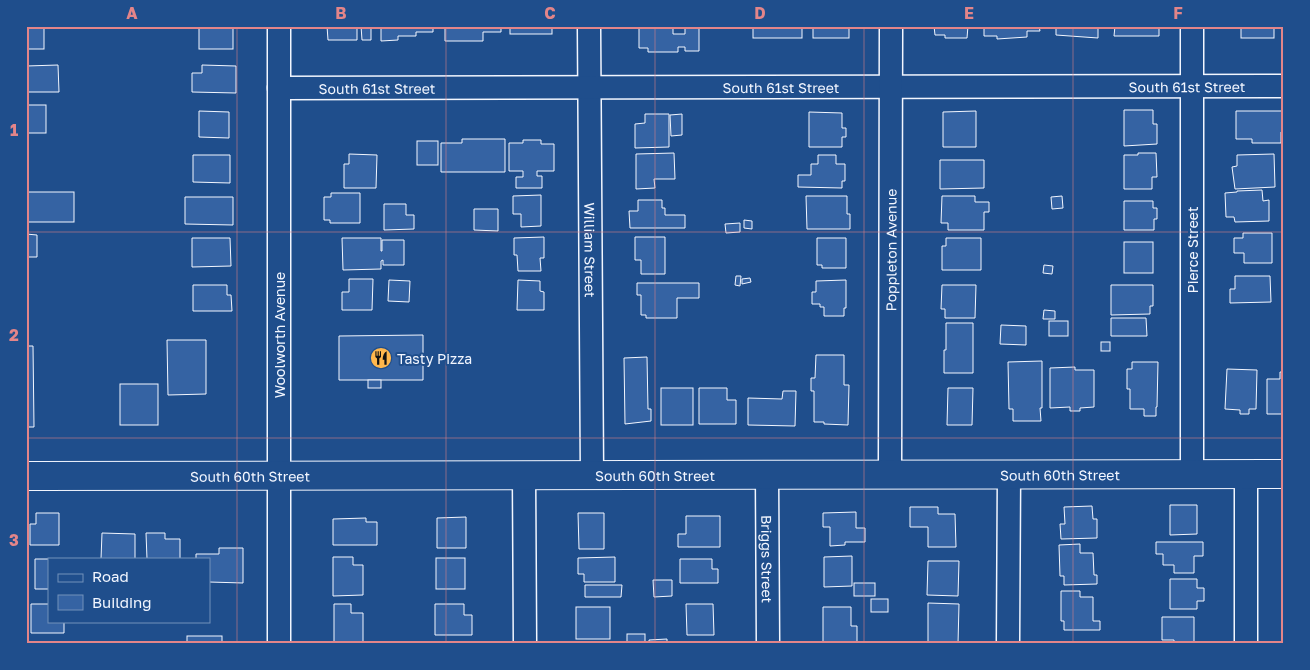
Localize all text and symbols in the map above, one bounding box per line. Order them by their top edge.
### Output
text: A [126,3,138,23]
text: B [335,3,347,23]
text: C [544,3,556,23]
text: D [754,3,766,23]
text: E [964,3,974,23]
text: F [1173,3,1183,23]
street label: South 61st Street [723,78,839,96]
street label: South 61st Street [1129,78,1245,95]
street label: South 61st Street [319,79,435,96]
text: 1 [10,120,18,140]
street label: Poppleton Avenue [882,189,899,311]
street label: William Street [582,202,599,298]
street label: Pierce Street [1184,206,1201,294]
street label: Woolworth Avenue [271,272,288,398]
text: 2 [9,325,19,345]
restaurant icon: Tasty Pizza [369,346,393,370]
place label: Tasty Pizza [397,350,472,367]
street label: South 60th Street [595,466,715,484]
street label: South 60th Street [1000,466,1120,483]
street label: South 60th Street [190,467,310,484]
street label: Briggs Street [759,515,776,603]
text: 3 [9,530,19,550]
legend [48,558,210,622]
text: Road [92,567,129,585]
text: Building [92,593,152,611]

